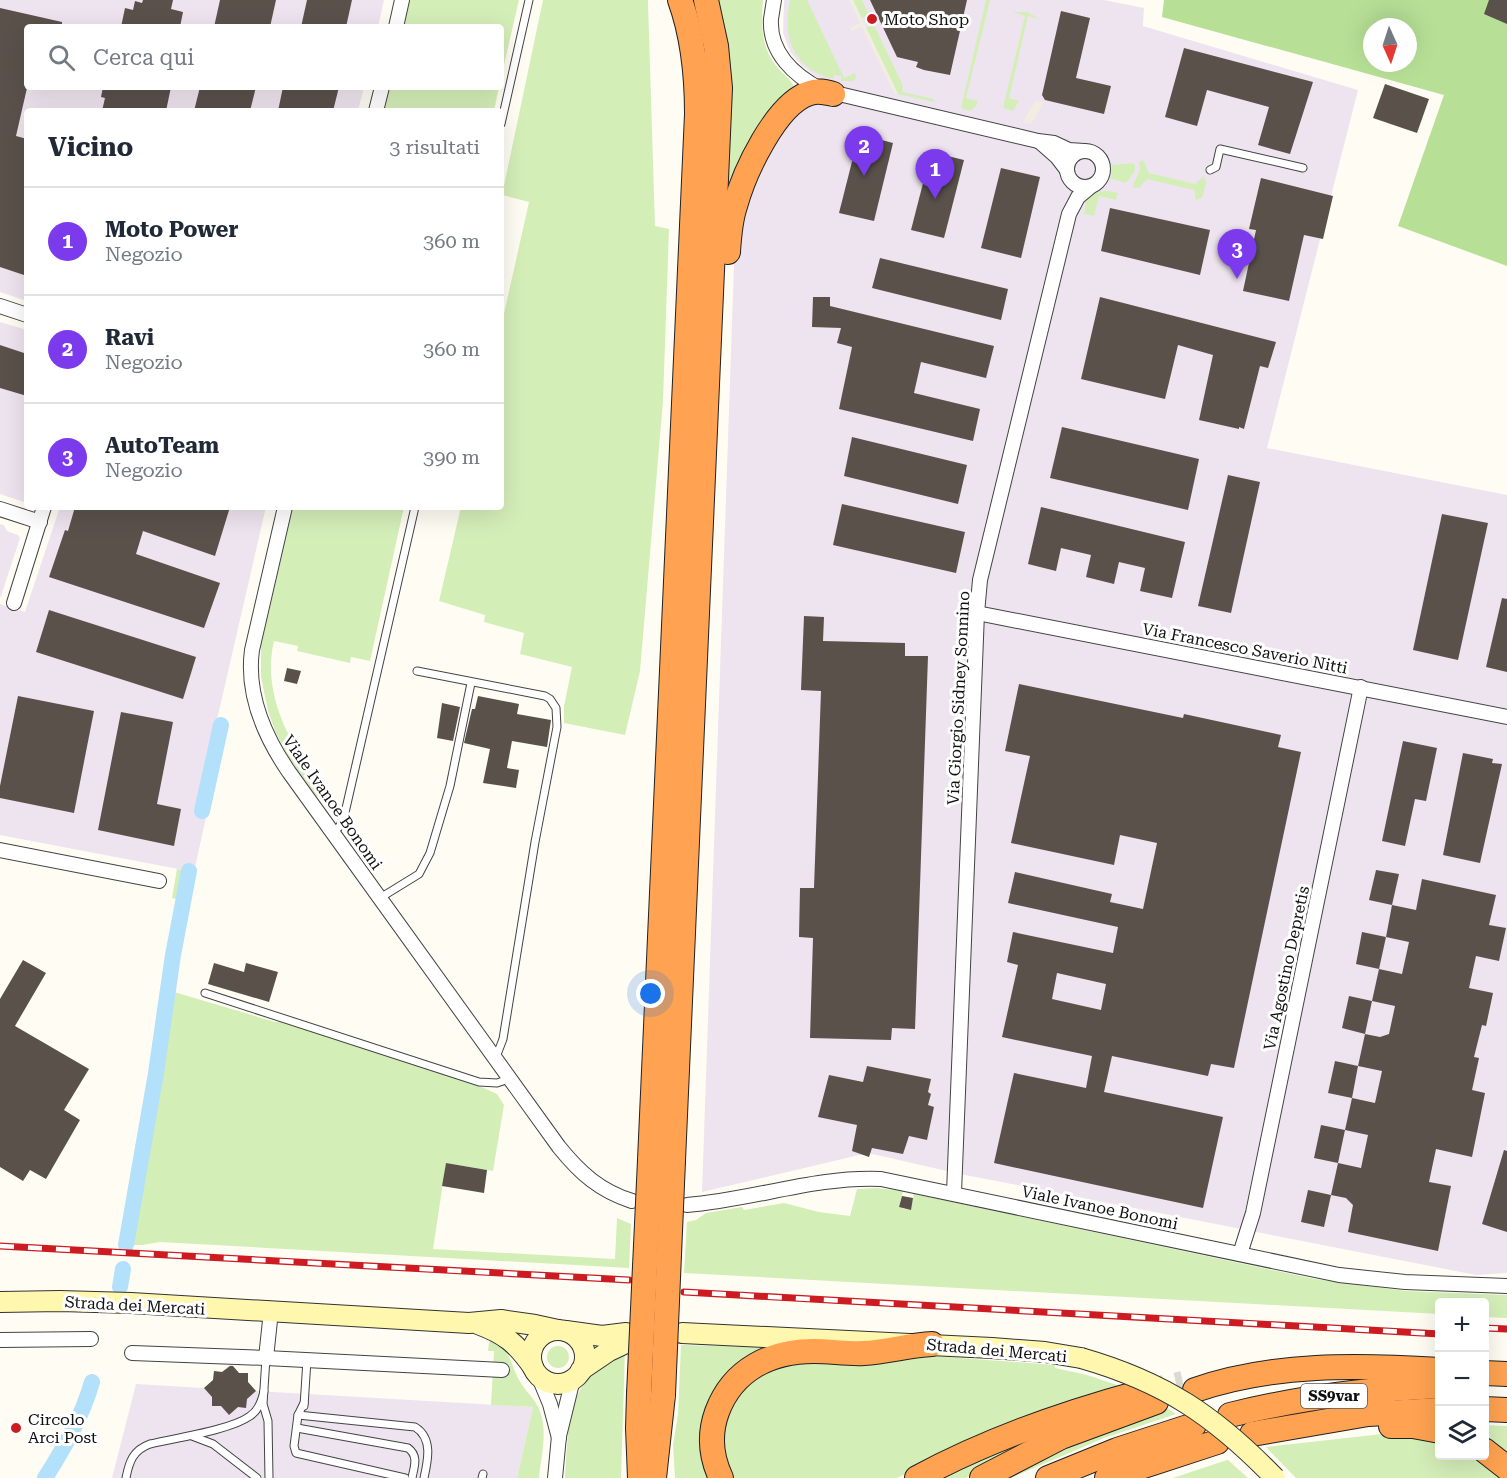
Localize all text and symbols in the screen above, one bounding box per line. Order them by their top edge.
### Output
place label: Moto Shop [884,10,969,29]
marker: Moto Shop [865,12,879,26]
north arrow [1363,18,1417,72]
search box [24,24,504,90]
icon: search [45,41,78,74]
text: Cerca qui [93,45,194,70]
pin: 2 [844,126,884,176]
text: Vicino [48,132,133,162]
text: 3 risultati [389,135,480,159]
pin: 1 [916,150,954,199]
text: Moto Power [105,217,239,242]
text: 1 [62,229,73,253]
text: 360 m [423,229,480,253]
pin: 3 [1218,230,1256,279]
text: Negozio [105,242,183,266]
text: Ravi [105,325,154,350]
text: 2 [62,337,73,361]
text: 360 m [423,337,480,361]
text: Negozio [105,350,183,374]
text: AutoTeam [105,433,219,458]
text: 3 [62,445,73,469]
text: 390 m [423,445,480,469]
text: Negozio [105,458,183,482]
street label: Via Giorgio Sidney Sonnino [943,590,974,806]
street label: Via Francesco Saverio Nitti [1141,619,1349,678]
street label: Viale Ivanoe Bonomi [279,731,386,873]
street label: Via Agostino Depretis [1260,884,1313,1052]
your location [636,979,665,1008]
street label: Viale Ivanoe Bonomi [1020,1182,1180,1233]
street label: Strada dei Mercati [64,1292,206,1319]
map controls [1435,1298,1489,1460]
button: + [1435,1298,1489,1352]
street label: Strada dei Mercati [926,1335,1068,1366]
button: − [1435,1352,1489,1406]
road number: SS9var [1301,1384,1367,1408]
button: layers [1435,1406,1489,1460]
place label: Circolo Arci Post [28,1410,97,1447]
marker: Circolo Arci Post [9,1421,23,1435]

